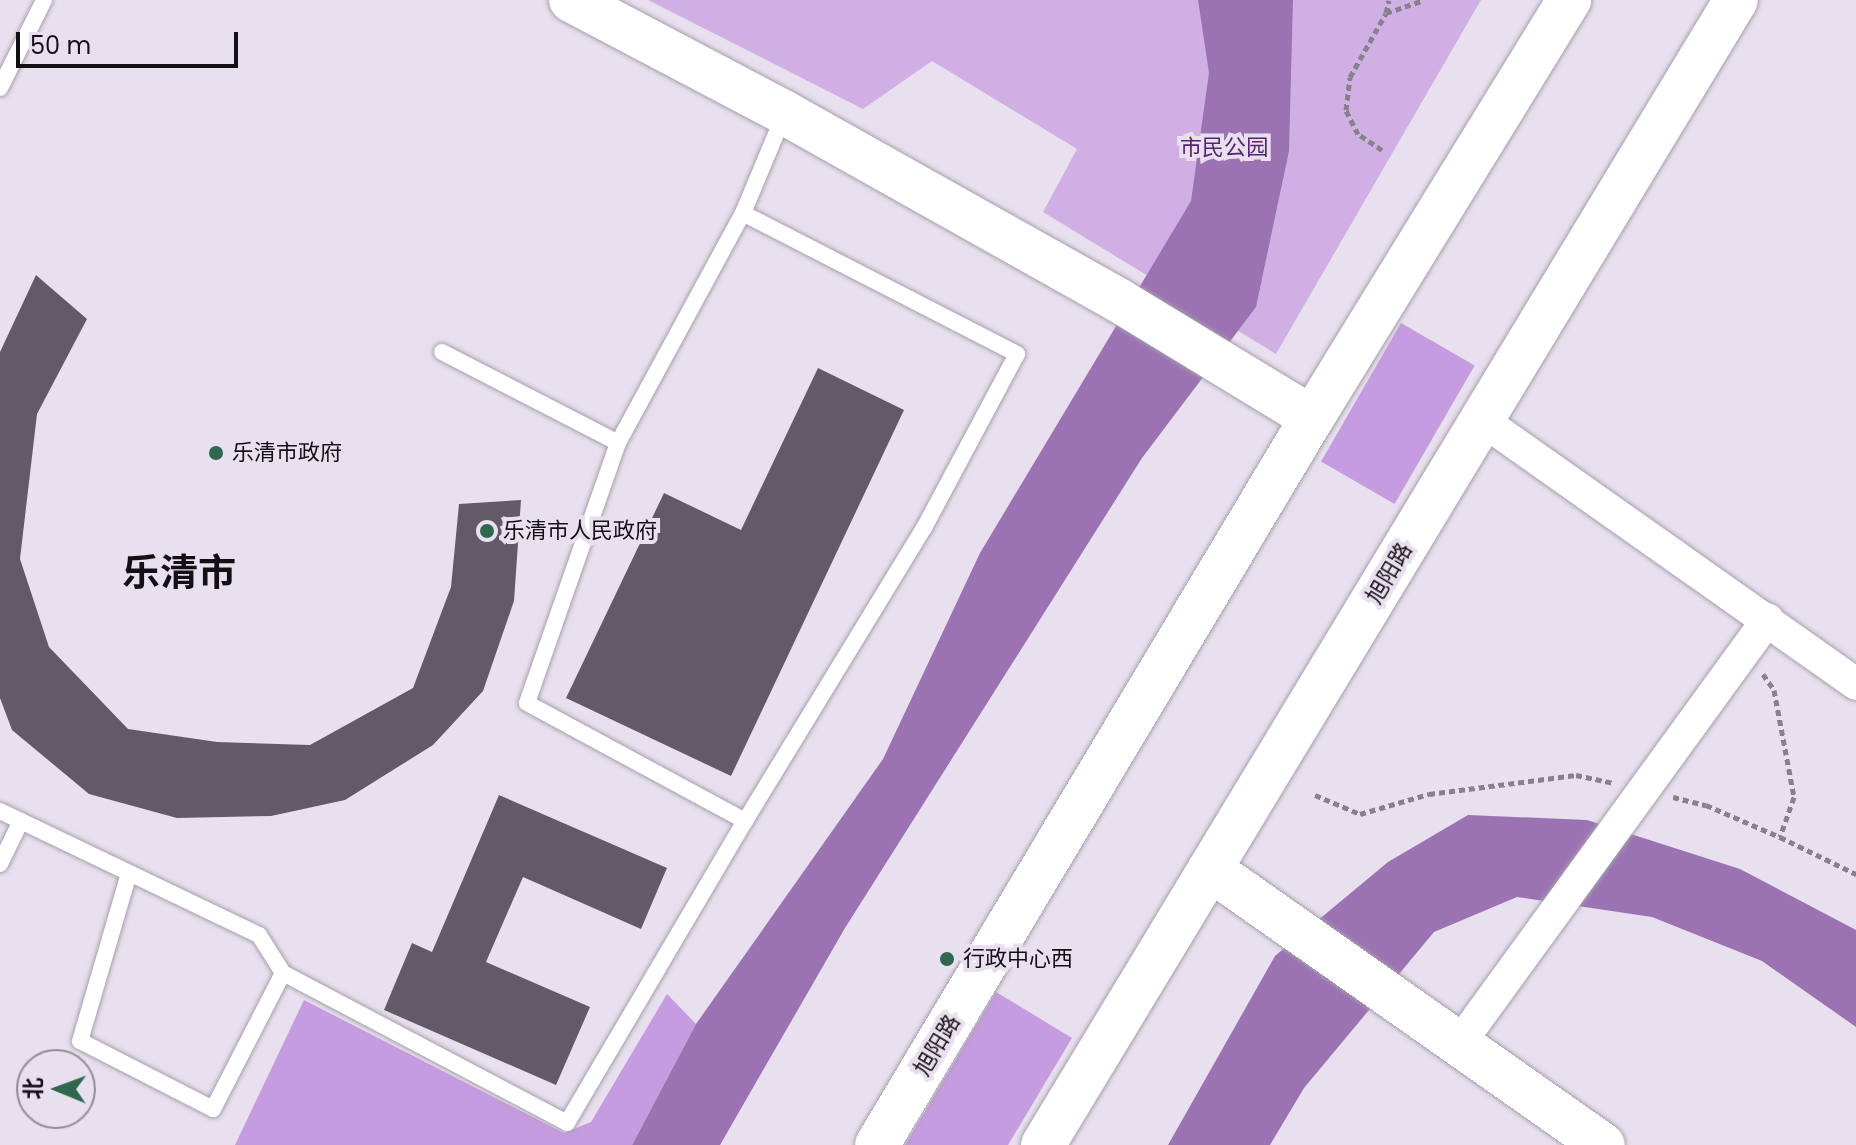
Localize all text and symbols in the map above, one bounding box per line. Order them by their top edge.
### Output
scale bar [20,16,242,66]
text: 50 m [30,29,91,62]
park label: 市民公园 [1180,135,1268,161]
place label: 乐清市政府 [232,440,342,466]
marker: 乐清市政府 [207,444,225,462]
place label: 乐清市人民政府 [503,518,657,544]
marker: 乐清市人民政府 [478,522,496,540]
street label: 旭阳路 [1361,538,1417,608]
district label: 乐清市 [122,550,236,596]
place label: 行政中心西 [963,946,1073,972]
marker: 行政中心西 [938,950,956,968]
street label: 旭阳路 [909,1010,965,1080]
north arrow [16,1049,96,1129]
text: 北 [18,1077,49,1100]

